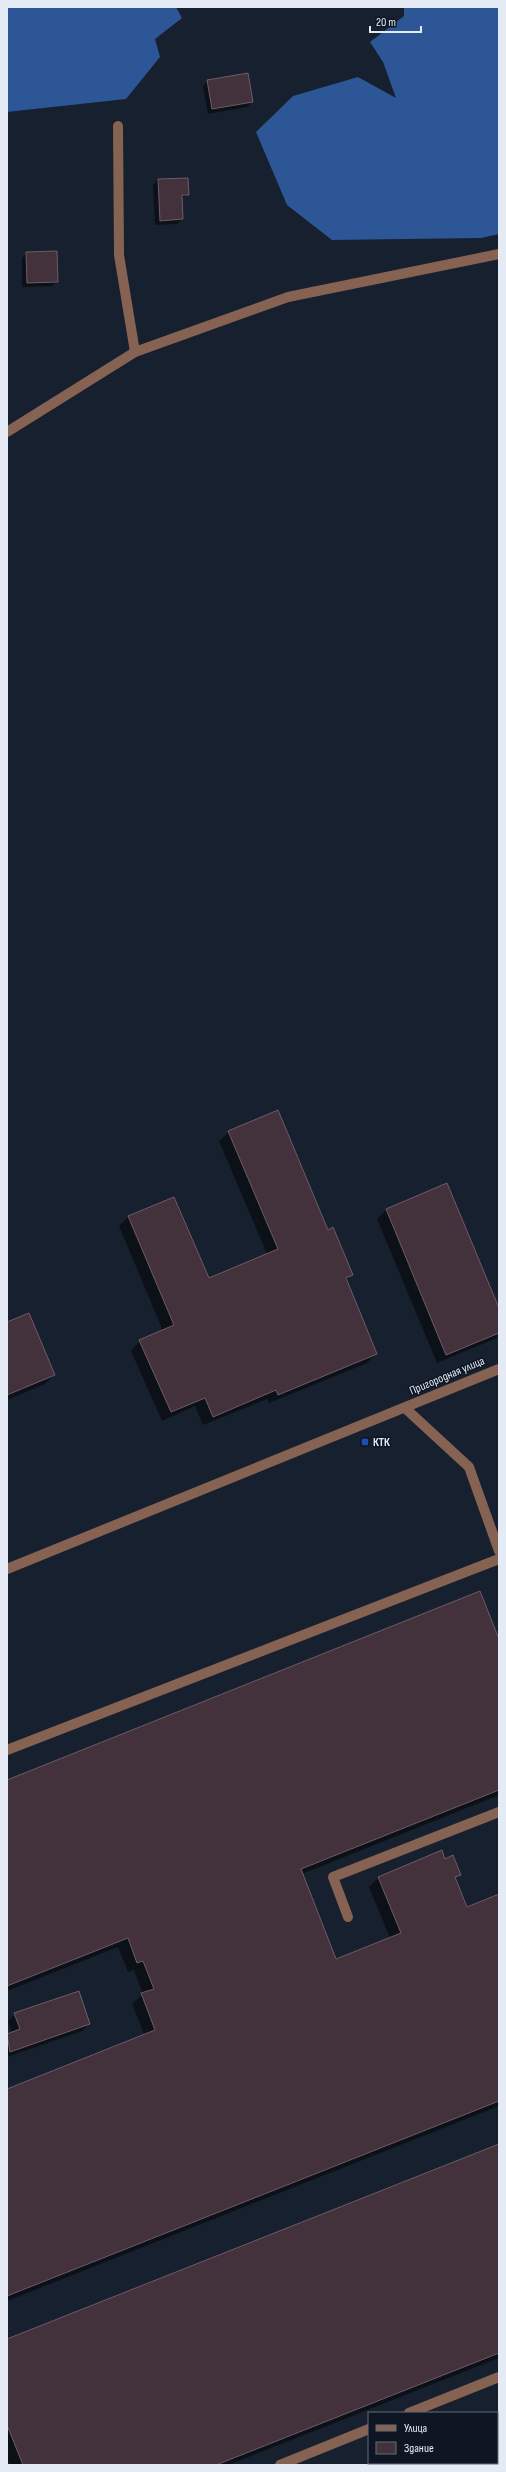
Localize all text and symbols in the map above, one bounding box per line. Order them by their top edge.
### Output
scale bar [370,8,421,34]
text: 20 m [376,15,396,30]
street label: Пригородная улица [407,1353,487,1399]
place label: КТК [373,1435,390,1450]
marker: КТК [360,1437,370,1447]
legend [368,2412,498,2464]
text: Улица [404,2421,428,2436]
text: Здание [404,2441,434,2456]

